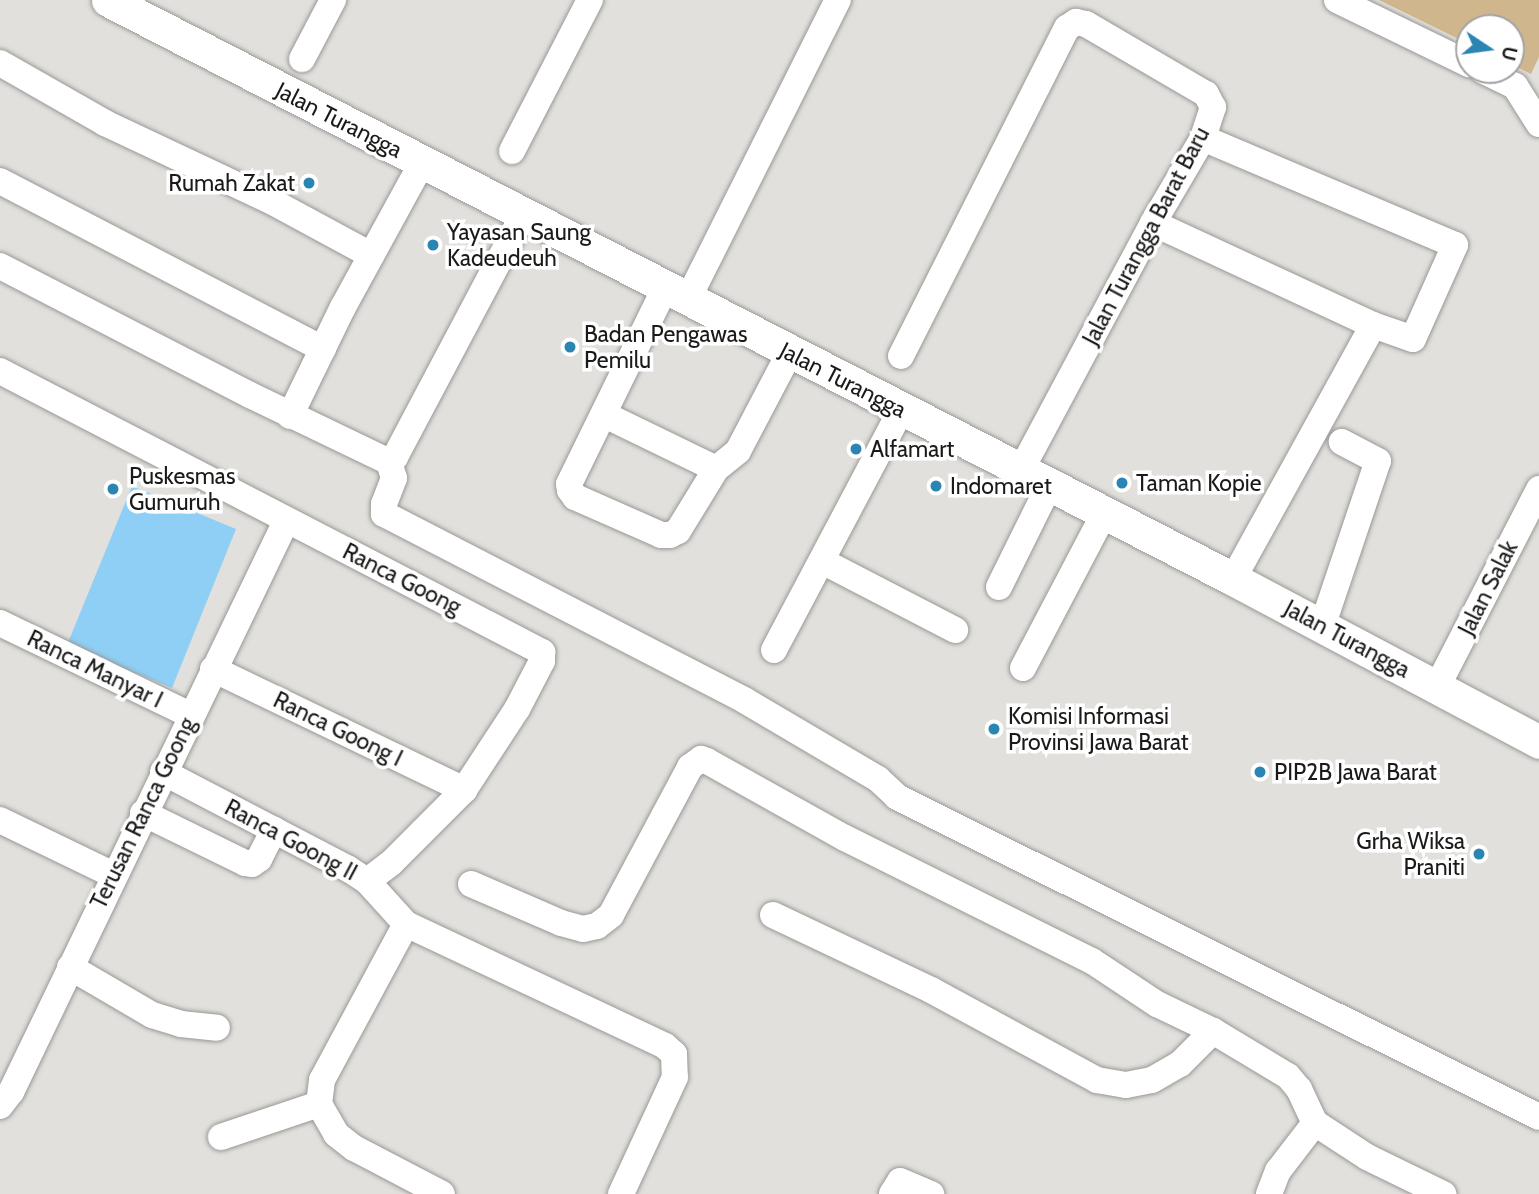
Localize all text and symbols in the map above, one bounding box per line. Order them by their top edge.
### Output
north arrow [1455,14,1525,84]
text: U [1496,44,1522,63]
street label: Jalan Turangga [271,76,407,164]
street label: Jalan Turangga Barat Baru [1077,122,1215,350]
place label: Rumah Zakat [168,169,295,197]
marker: Rumah Zakat [301,175,317,191]
place label: Yayasan Saung Kadeudeuh [447,218,591,272]
marker: Yayasan Saung Kadeudeuh [425,237,441,253]
place label: Badan Pengawas Pemilu [584,320,747,374]
street label: Jalan Turangga [775,336,911,424]
marker: Badan Pengawas Pemilu [562,339,578,355]
place label: Alfamart [870,435,954,463]
marker: Alfamart [848,441,864,457]
place label: Puskesmas Gumuruh [129,462,235,516]
place label: Taman Kopie [1136,469,1261,497]
place label: Indomaret [950,472,1052,500]
marker: Taman Kopie [1114,475,1130,491]
marker: Indomaret [928,478,944,494]
marker: Puskesmas Gumuruh [103,479,123,499]
street label: Jalan Salak [1452,536,1524,640]
street label: Ranca Goong [338,537,466,621]
street label: Jalan Turangga [1279,594,1415,684]
street label: Ranca Manyar I [23,624,167,714]
street label: Ranca Goong I [269,686,407,772]
place label: Komisi Informasi Provinsi Jawa Barat [1008,702,1189,756]
street label: Terusan Ranca Goong [85,713,201,913]
marker: Komisi Informasi Provinsi Jawa Barat [986,721,1002,737]
place label: PIP2B Jawa Barat [1274,758,1437,786]
marker: PIP2B Jawa Barat [1252,764,1268,780]
street label: Ranca Goong II [220,794,362,886]
place label: Grha Wiksa Praniti [1356,827,1465,881]
marker: Grha Wiksa Praniti [1471,846,1487,862]

